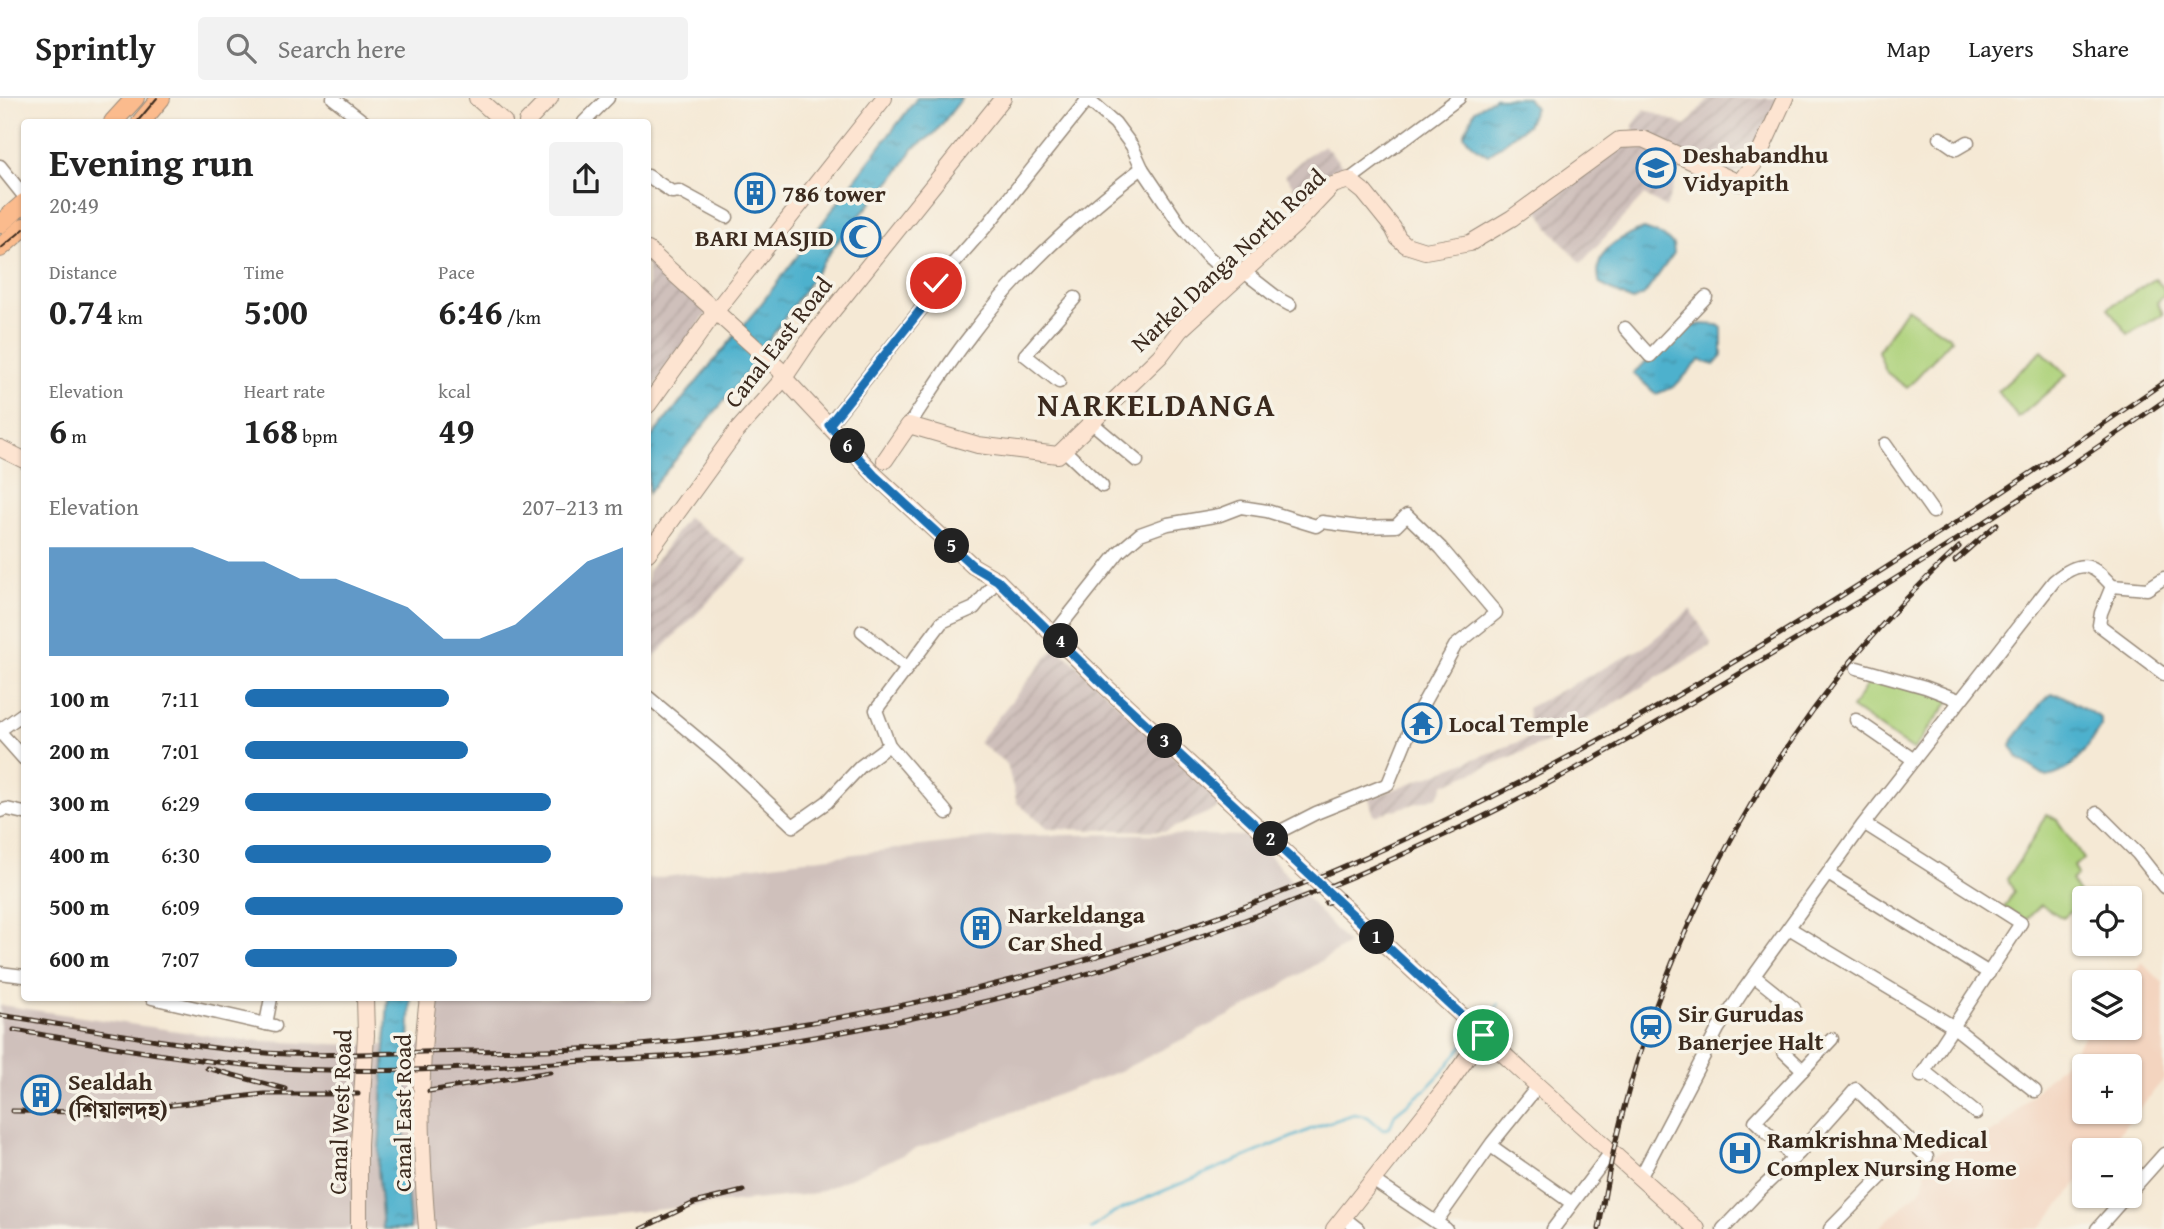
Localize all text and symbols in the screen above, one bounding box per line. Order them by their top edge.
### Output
search box [198,17,688,80]
text: Sprintly [35,24,156,72]
icon: search [222,29,260,67]
text: Search here [278,29,406,68]
text: Map [1887,31,1930,66]
text: Layers [1968,31,2034,66]
text: Share [2072,31,2129,66]
text: Evening run [49,134,253,190]
place label: Deshabandhu Vidyapith [1683,137,1829,200]
button: share [549,142,623,216]
school or university icon: Deshabandhu Vidyapith [1635,147,1677,189]
street label: Narkel Danga North Road [1123,160,1333,360]
building icon: 786 tower [734,172,776,214]
place label: 786 tower [782,176,886,211]
text: 20:49 [49,188,99,221]
mosque icon: BARI MASJID [840,216,882,258]
place label: BARI MASJID [695,220,834,255]
pin [906,253,966,313]
text: Distance [49,258,117,286]
text: Time [244,258,284,286]
text: Pace [438,258,475,286]
icon: check [917,264,955,302]
street label: Canal East Road [716,269,841,415]
text: 0.74 [49,286,113,337]
text: 5:00 [244,286,308,337]
text: 6:46 [438,286,503,337]
text: km [113,303,143,331]
text: /km [503,303,541,331]
text: Elevation [49,377,123,405]
text: Heart rate [244,377,325,405]
text: kcal [438,377,471,405]
district label: NARKELDANGA [1037,381,1277,428]
text: 6 [49,405,67,456]
text: 168 [244,405,298,456]
text: 49 [438,405,475,456]
text: m [67,422,87,450]
text: bpm [298,422,338,450]
pin: 6 [830,428,866,464]
text: 6 [843,431,852,459]
text: Elevation [49,490,139,523]
text: 207–213 m [522,490,623,523]
pin: 5 [934,528,970,564]
text: 5 [947,531,956,559]
pin: 4 [1044,624,1078,658]
text: 4 [1056,626,1065,654]
text: 100 m [49,682,110,715]
text: 7:11 [161,682,200,715]
temple icon: Local Temple [1401,702,1443,744]
place label: Local Temple [1449,706,1589,741]
pin: 3 [1148,724,1182,758]
text: 3 [1160,726,1169,754]
text: 200 m [49,734,110,767]
text: 7:01 [161,734,200,767]
text: 300 m [49,786,110,819]
text: 6:29 [161,786,200,819]
pin: 2 [1254,822,1288,856]
text: 2 [1266,824,1275,852]
text: 400 m [49,838,110,871]
text: 6:30 [161,838,200,871]
map controls [2072,886,2142,1208]
button: locate [2072,886,2142,956]
text: 500 m [49,890,110,923]
text: 6:09 [161,890,200,923]
place label: Narkeldanga Car Shed [1008,897,1146,960]
building icon: Narkeldanga Car Shed [960,907,1002,949]
pin: 1 [1360,920,1394,954]
text: 1 [1372,922,1381,950]
text: 600 m [49,942,110,975]
text: 7:07 [161,942,200,975]
button: layers [2072,970,2142,1040]
place label: Sir Gurudas Banerjee Halt [1678,996,1824,1059]
pin [1453,1005,1513,1065]
station icon: Sir Gurudas Banerjee Halt [1630,1006,1672,1048]
icon: arrive [1464,1016,1502,1054]
street label: Canal West Road [320,1029,360,1195]
street label: Canal East Road [385,1034,420,1192]
button: + [2072,1054,2142,1124]
place label: Sealdah (শিয়ালদহ) [68,1064,168,1127]
building icon: Sealdah (শিয়ালদহ) [20,1074,62,1116]
place label: Ramkrishna Medical Complex Nursing Home [1767,1122,2017,1185]
hospital icon: Ramkrishna Medical Complex Nursing Home [1719,1132,1761,1174]
button: − [2072,1138,2142,1208]

